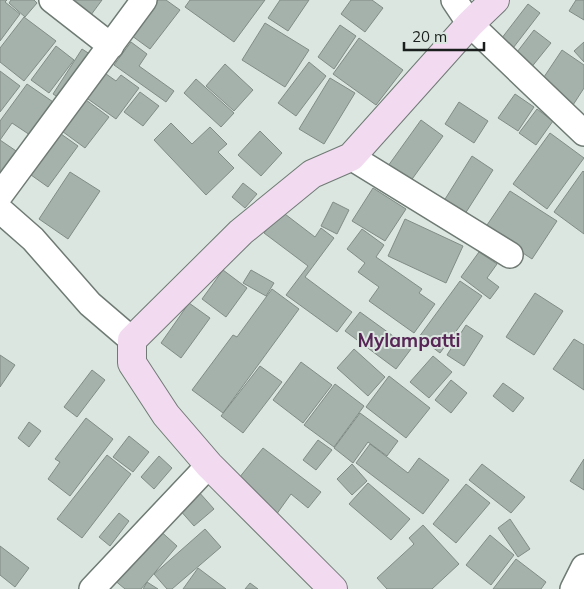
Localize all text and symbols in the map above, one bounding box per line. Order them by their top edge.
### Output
scale bar [404,20,484,52]
text: 20 m [412,27,447,46]
district label: Mylampatti [357,328,461,352]

